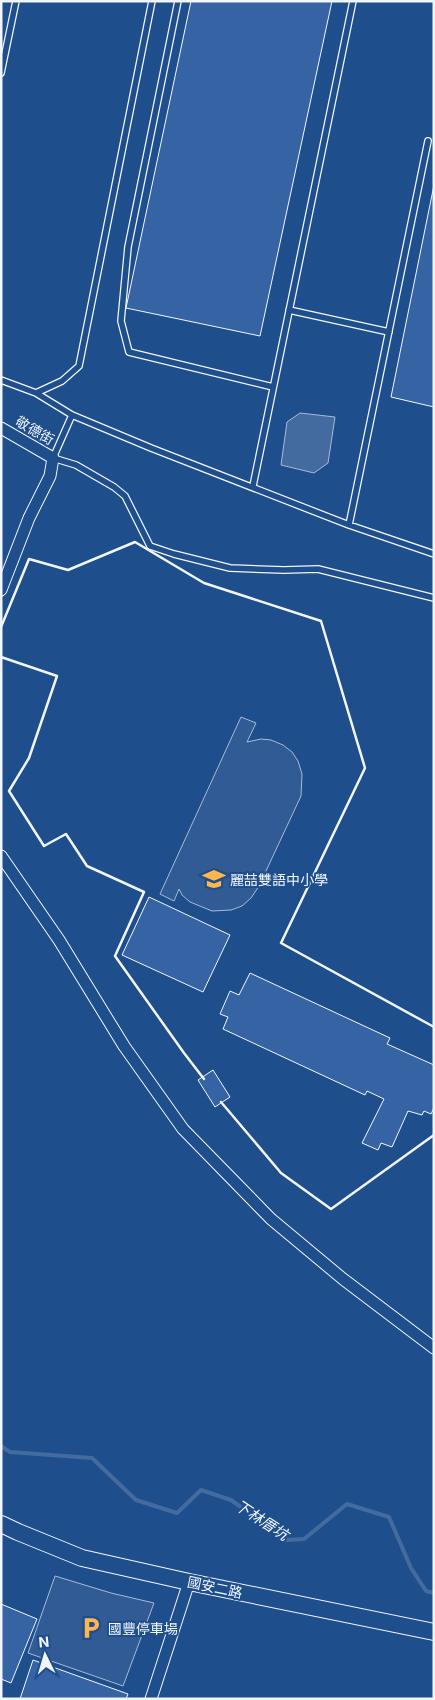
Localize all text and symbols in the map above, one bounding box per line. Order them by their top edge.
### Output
street label: 敬德街 [13,412,57,448]
school or university icon: 麗喆雙語中小學 [201,866,227,892]
place label: 麗喆雙語中小學 [230,871,328,888]
water label: 下林厝坑 [232,1496,294,1545]
street label: 國安二路 [186,1573,244,1601]
parking icon: 國豐停車場 [78,1615,104,1641]
place label: 國豐停車場 [108,1620,178,1637]
north arrow [20,1630,70,1680]
text: N [38,1633,50,1650]

